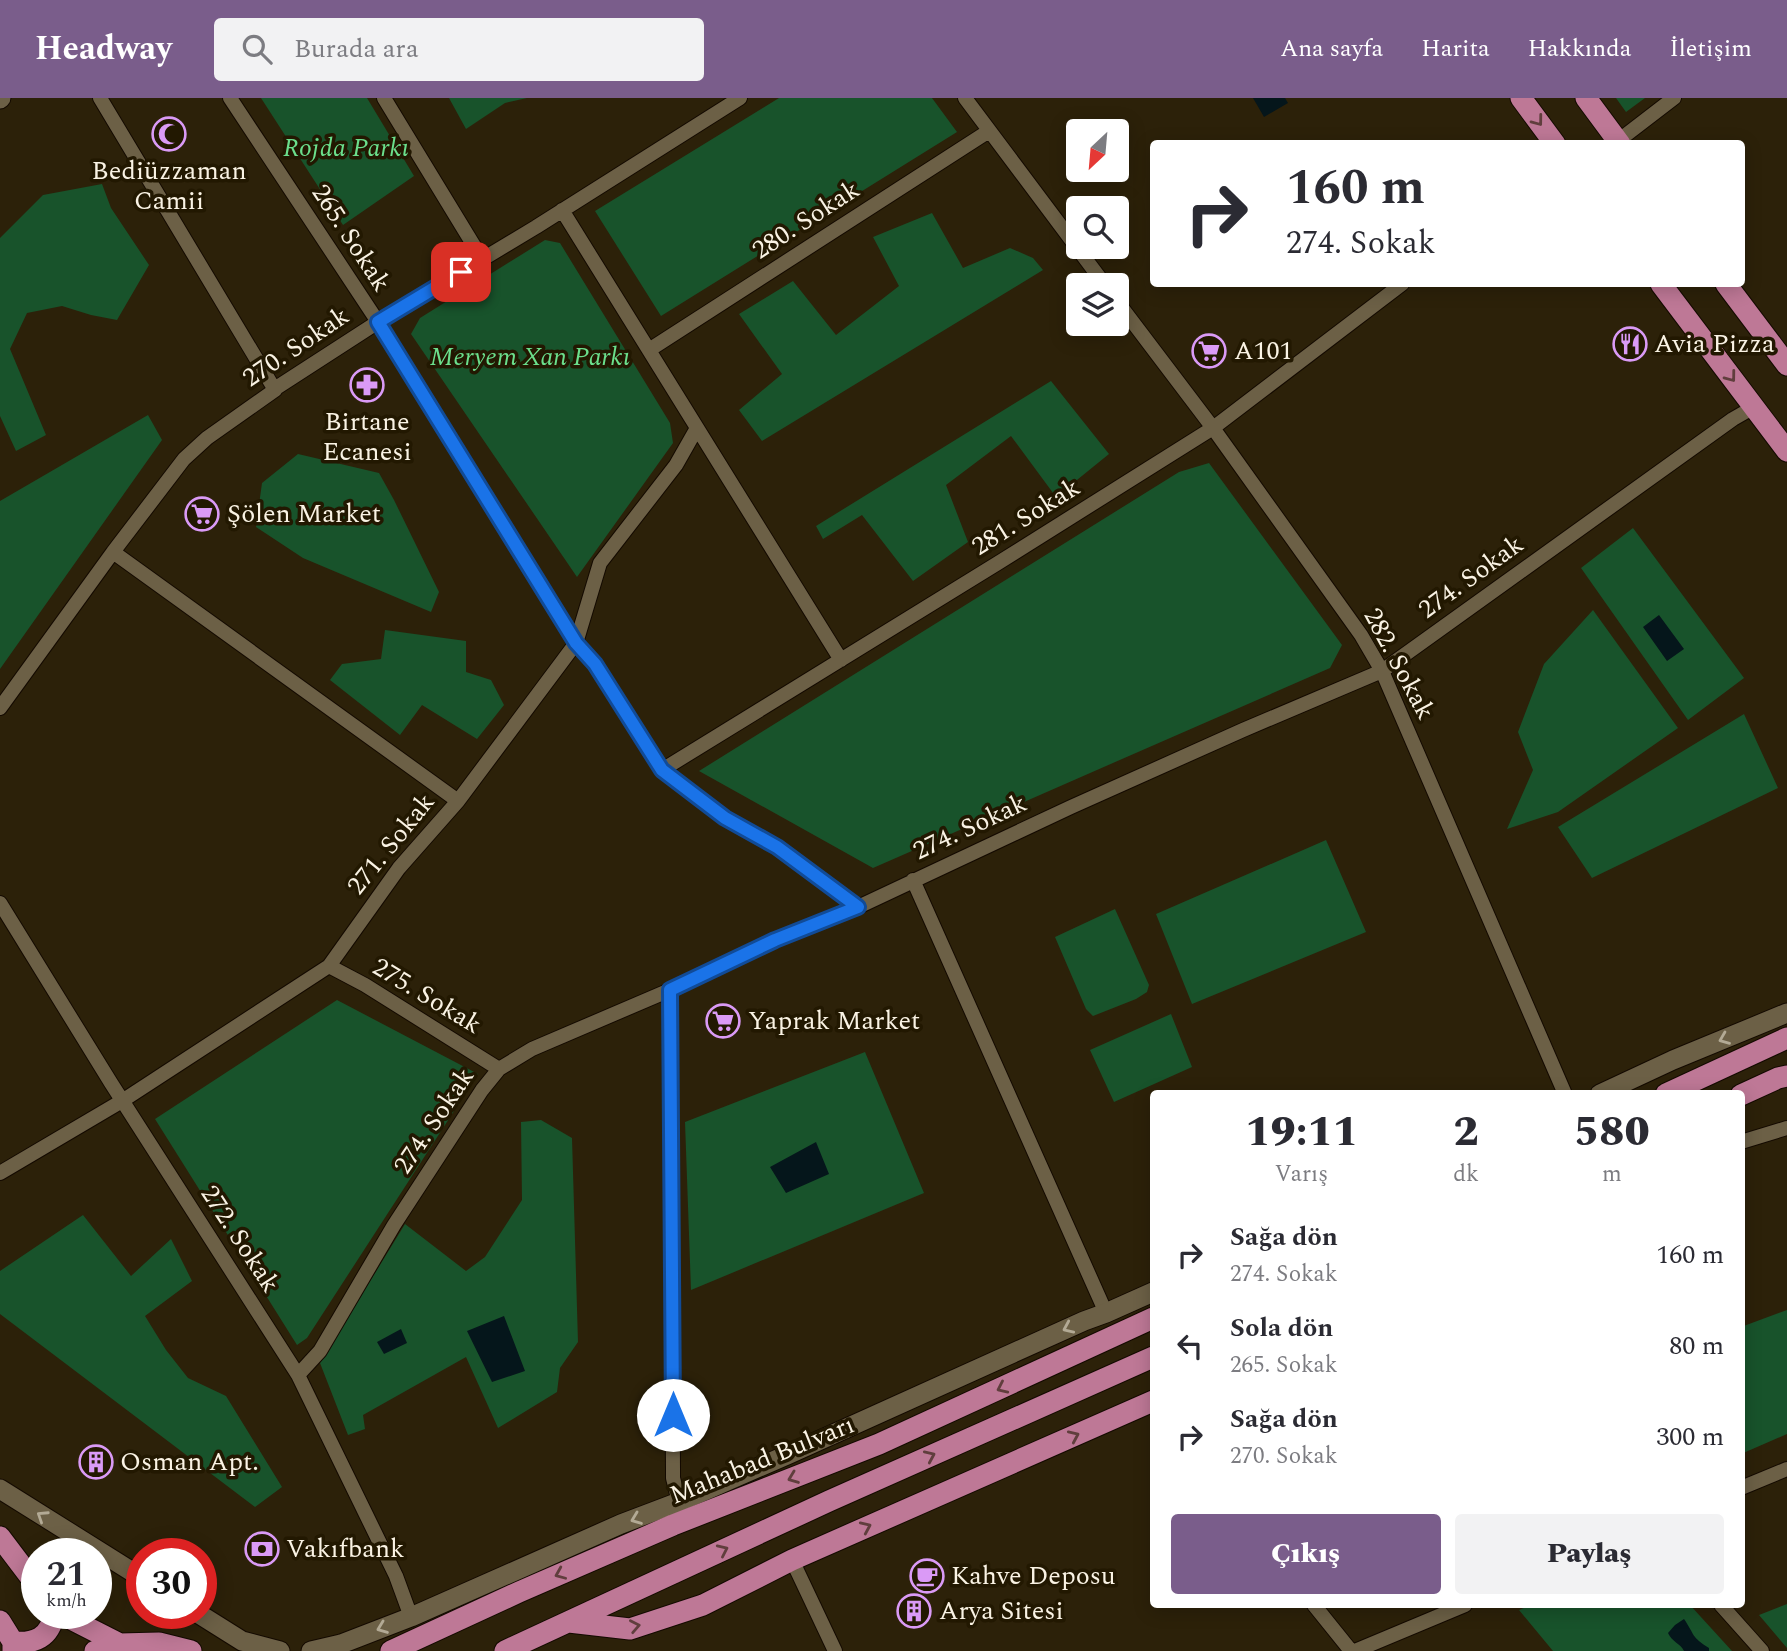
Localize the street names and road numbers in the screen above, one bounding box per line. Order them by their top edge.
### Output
street label: 280. Sokak [744,170,868,270]
street label: 265. Sokak [301,176,401,300]
street label: 270. Sokak [234,296,358,398]
street label: 281. Sokak [964,468,1088,566]
street label: 274. Sokak [1410,525,1532,629]
street label: 282. Sokak [1353,601,1445,727]
street label: 274. Sokak [906,783,1034,871]
street label: 271. Sokak [337,784,445,904]
street label: 275. Sokak [365,948,489,1044]
street label: 274. Sokak [383,1059,485,1183]
street label: 272. Sokak [190,1177,290,1301]
street label: Mahabad Bulvarı [663,1405,861,1515]

